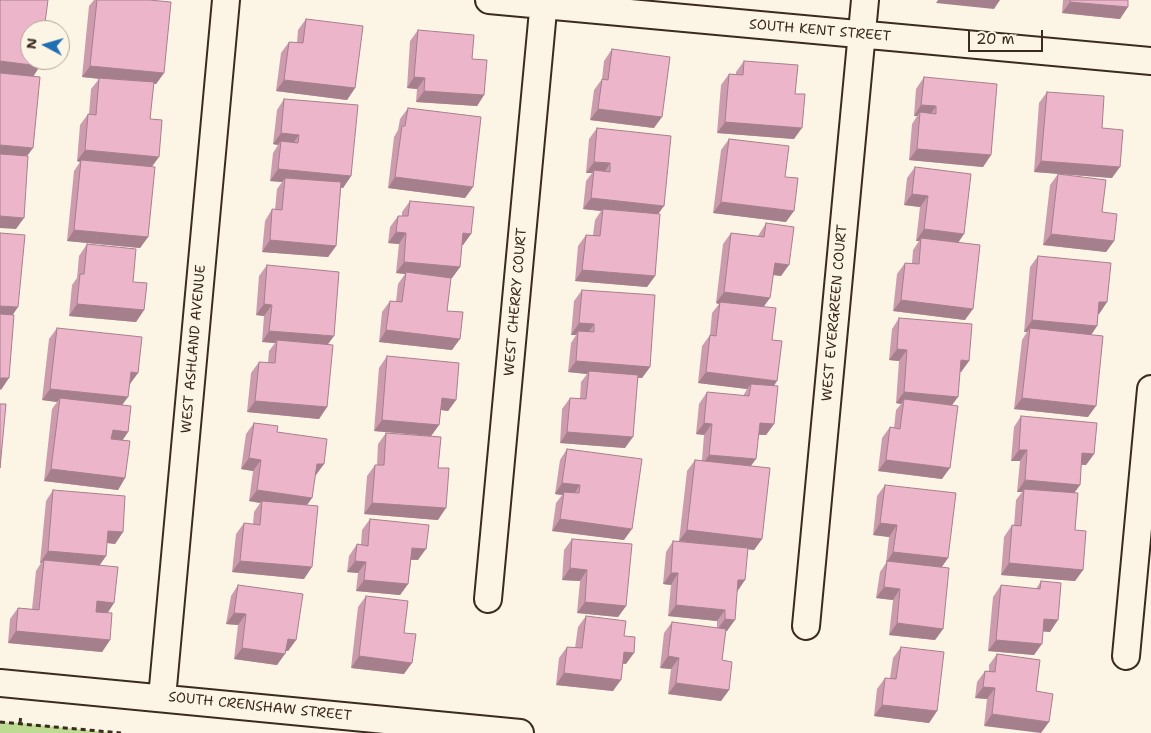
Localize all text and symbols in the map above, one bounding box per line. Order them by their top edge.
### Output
street label: SOUTH KENT STREET [748,16,892,46]
north arrow [20,20,70,70]
scale bar [971,20,1046,52]
text: 20 m [976,29,1015,49]
text: N [22,37,41,50]
street label: WEST EVERGREEN COURT [819,224,851,402]
street label: WEST CHERRY COURT [501,227,531,377]
street label: WEST ASHLAND AVENUE [178,264,210,434]
street label: SOUTH CRENSHAW STREET [167,689,353,725]

